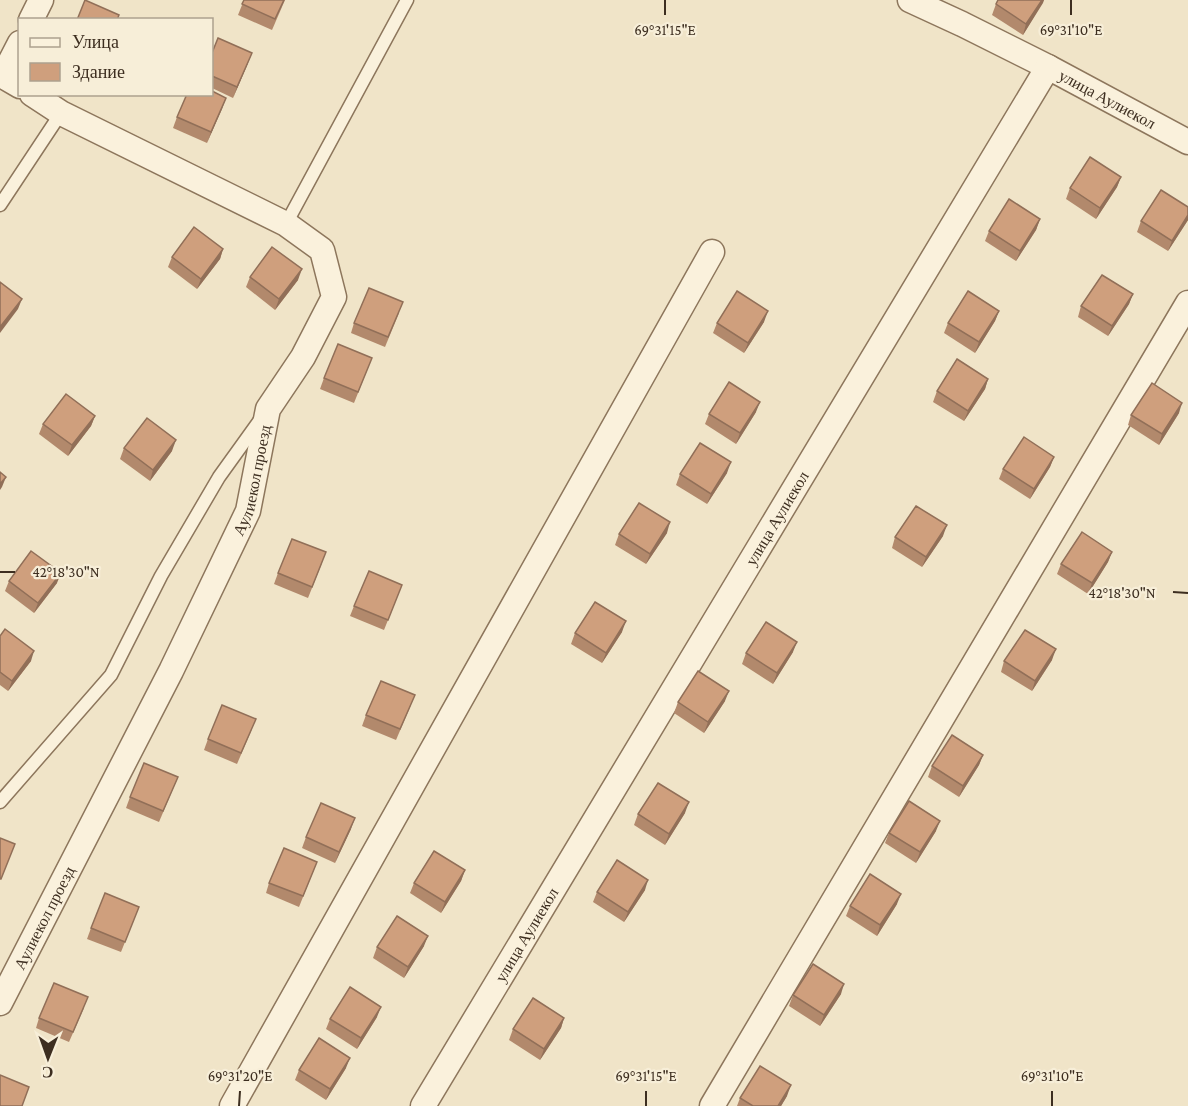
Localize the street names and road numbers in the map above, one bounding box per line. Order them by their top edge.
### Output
street label: улица Аулиекол [1056,66,1159,132]
street label: Аулиекол проезд [229,423,274,538]
street label: улица Аулиекол [742,468,811,569]
street label: Аулиекол проезд [10,863,78,972]
street label: улица Аулиекол [491,884,561,985]

